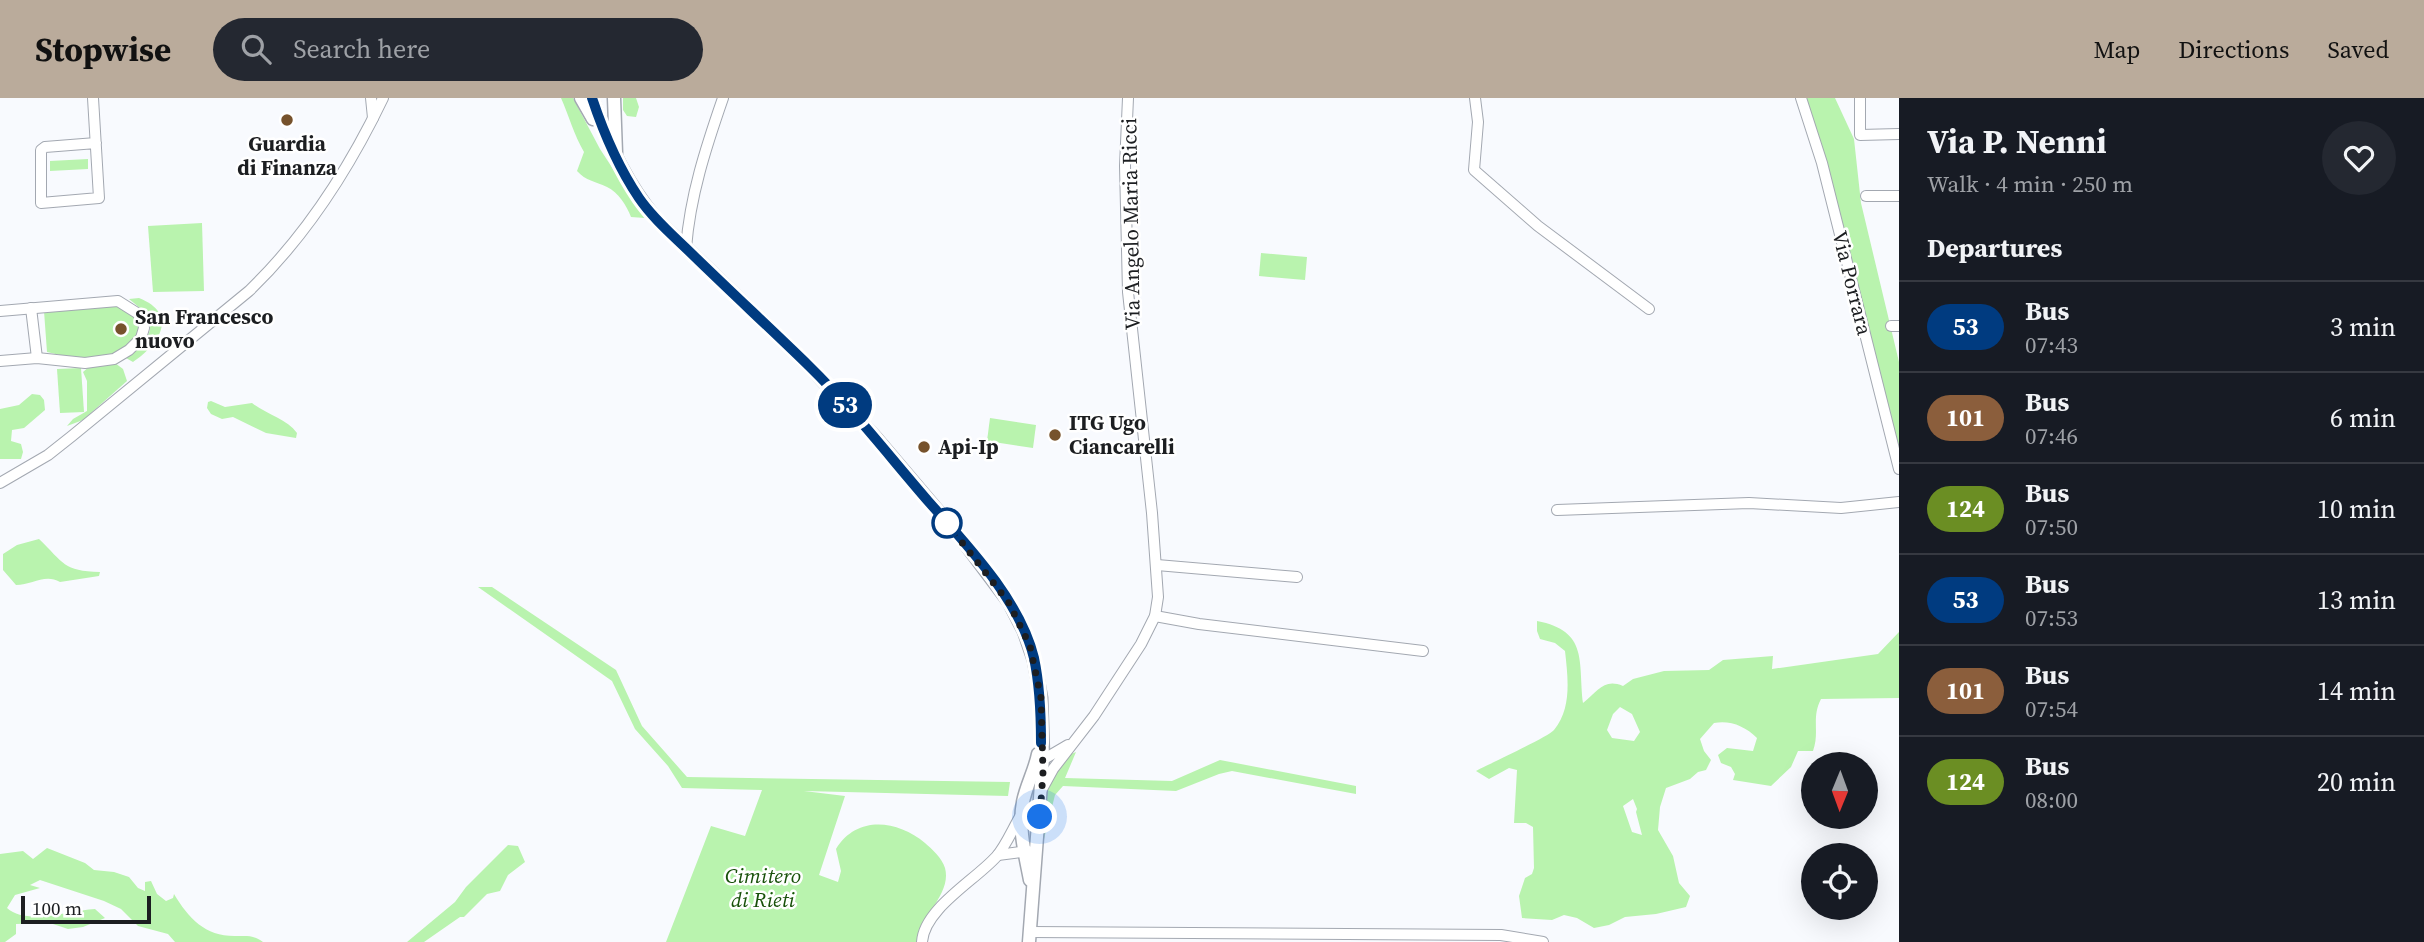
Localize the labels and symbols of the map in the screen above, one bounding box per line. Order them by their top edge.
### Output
marker: Guardia di Finanza [279,112,295,128]
street label: Via Angelo Maria Ricci [1114,118,1147,330]
place label: Guardia di Finanza [237,129,338,182]
street label: Via Porrara [1826,228,1879,338]
place label: San Francesco nuovo [135,302,273,355]
marker: San Francesco nuovo [113,321,129,337]
line badge: 53 [814,382,876,428]
place label: ITG Ugo Ciancarelli [1069,408,1175,461]
marker: ITG Ugo Ciancarelli [1047,427,1063,443]
place label: Api-Ip [938,432,999,461]
marker: Api-Ip [916,439,932,455]
unlabelled marker [932,508,962,538]
north arrow [1801,752,1878,830]
your location [1022,799,1057,834]
park label: Cimitero di Rieti [725,861,801,914]
scale bar [21,893,150,925]

